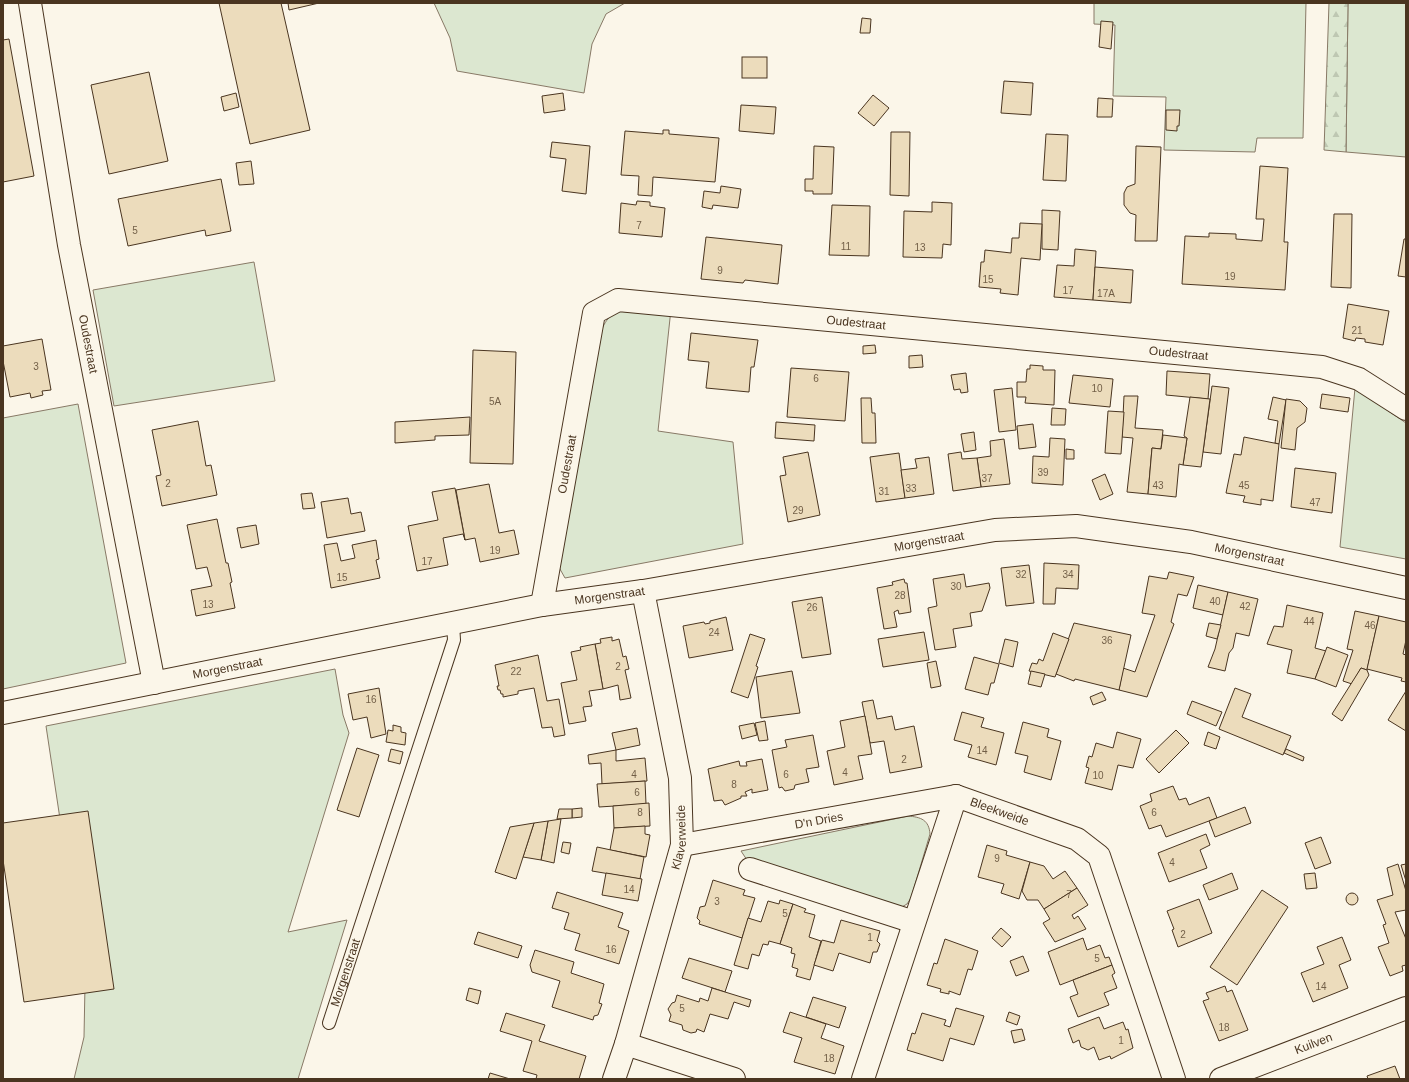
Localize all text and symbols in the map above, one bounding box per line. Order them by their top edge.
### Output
house number: 7 [636,220,642,231]
house number: 5 [132,225,138,236]
house number: 11 [841,241,852,252]
house number: 13 [914,242,926,253]
house number: 9 [717,265,723,276]
house number: 19 [1224,271,1236,282]
house number: 15 [982,274,994,285]
house number: 17 [1062,285,1074,296]
house number: 17A [1097,288,1115,299]
street label: Oudestraat [826,313,887,333]
street label: Oudestraat [76,314,101,375]
house number: 21 [1351,325,1363,336]
street label: Oudestraat [1148,344,1209,363]
house number: 3 [33,361,39,372]
house number: 6 [813,373,819,384]
house number: 10 [1091,383,1103,394]
house number: 5A [489,396,501,407]
street label: Oudestraat [555,433,579,495]
house number: 39 [1037,467,1049,478]
house number: 37 [981,473,993,484]
house number: 2 [165,478,171,489]
house number: 43 [1152,480,1164,491]
house number: 45 [1238,480,1250,491]
house number: 33 [905,483,917,494]
house number: 31 [878,486,890,497]
house number: 47 [1309,497,1321,508]
house number: 29 [792,505,804,516]
street label: Morgenstraat [893,528,966,554]
street label: Morgenstraat [1213,540,1286,569]
house number: 19 [489,545,501,556]
house number: 17 [421,556,433,567]
house number: 32 [1015,569,1027,580]
house number: 34 [1062,569,1074,580]
house number: 15 [336,572,348,583]
house number: 30 [950,581,962,592]
street label: Morgenstraat [574,584,647,607]
house number: 28 [894,590,906,601]
house number: 40 [1209,596,1221,607]
house number: 13 [202,599,214,610]
house number: 42 [1239,601,1251,612]
house number: 26 [806,602,818,613]
house number: 44 [1303,616,1315,627]
house number: 46 [1364,620,1376,631]
house number: 24 [708,627,720,638]
house number: 36 [1101,635,1113,646]
street label: Morgenstraat [191,654,264,682]
house number: 2 [615,661,621,672]
house number: 22 [510,666,522,677]
house number: 16 [365,694,377,705]
house number: 14 [976,745,988,756]
house number: 2 [901,754,907,765]
house number: 4 [842,767,848,778]
house number: 4 [631,769,637,780]
house number: 6 [783,769,789,780]
house number: 10 [1092,770,1104,781]
house number: 8 [731,779,737,790]
house number: 6 [634,787,640,798]
street label: Bleekweide [968,795,1031,828]
street label: Klaverweide [668,804,689,871]
house number: 8 [637,807,643,818]
house number: 6 [1151,807,1157,818]
street label: D'n Dries [793,809,844,832]
house number: 9 [994,853,1000,864]
house number: 4 [1169,857,1175,868]
house number: 14 [623,884,635,895]
house number: 7 [1066,889,1072,900]
house number: 3 [714,896,720,907]
house number: 5 [782,908,788,919]
house number: 2 [1180,929,1186,940]
house number: 1 [867,932,873,943]
street label: Morgenstraat [328,936,363,1008]
house number: 16 [605,944,617,955]
house number: 5 [1094,953,1100,964]
house number: 14 [1315,981,1327,992]
house number: 5 [679,1003,685,1014]
house number: 18 [1218,1022,1230,1033]
street label: Kuilven [1293,1030,1334,1057]
house number: 1 [1118,1035,1124,1046]
house number: 18 [823,1053,835,1064]

